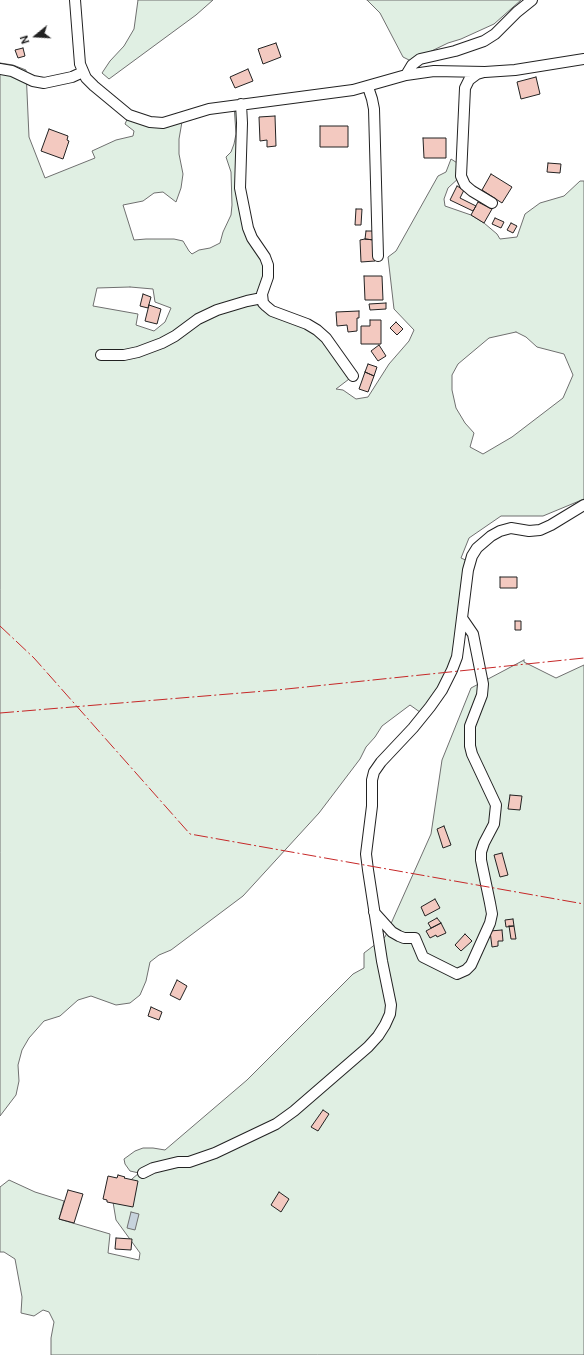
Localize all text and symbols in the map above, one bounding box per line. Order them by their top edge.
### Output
north arrow [16,16,56,56]
text: N [17,34,32,46]

